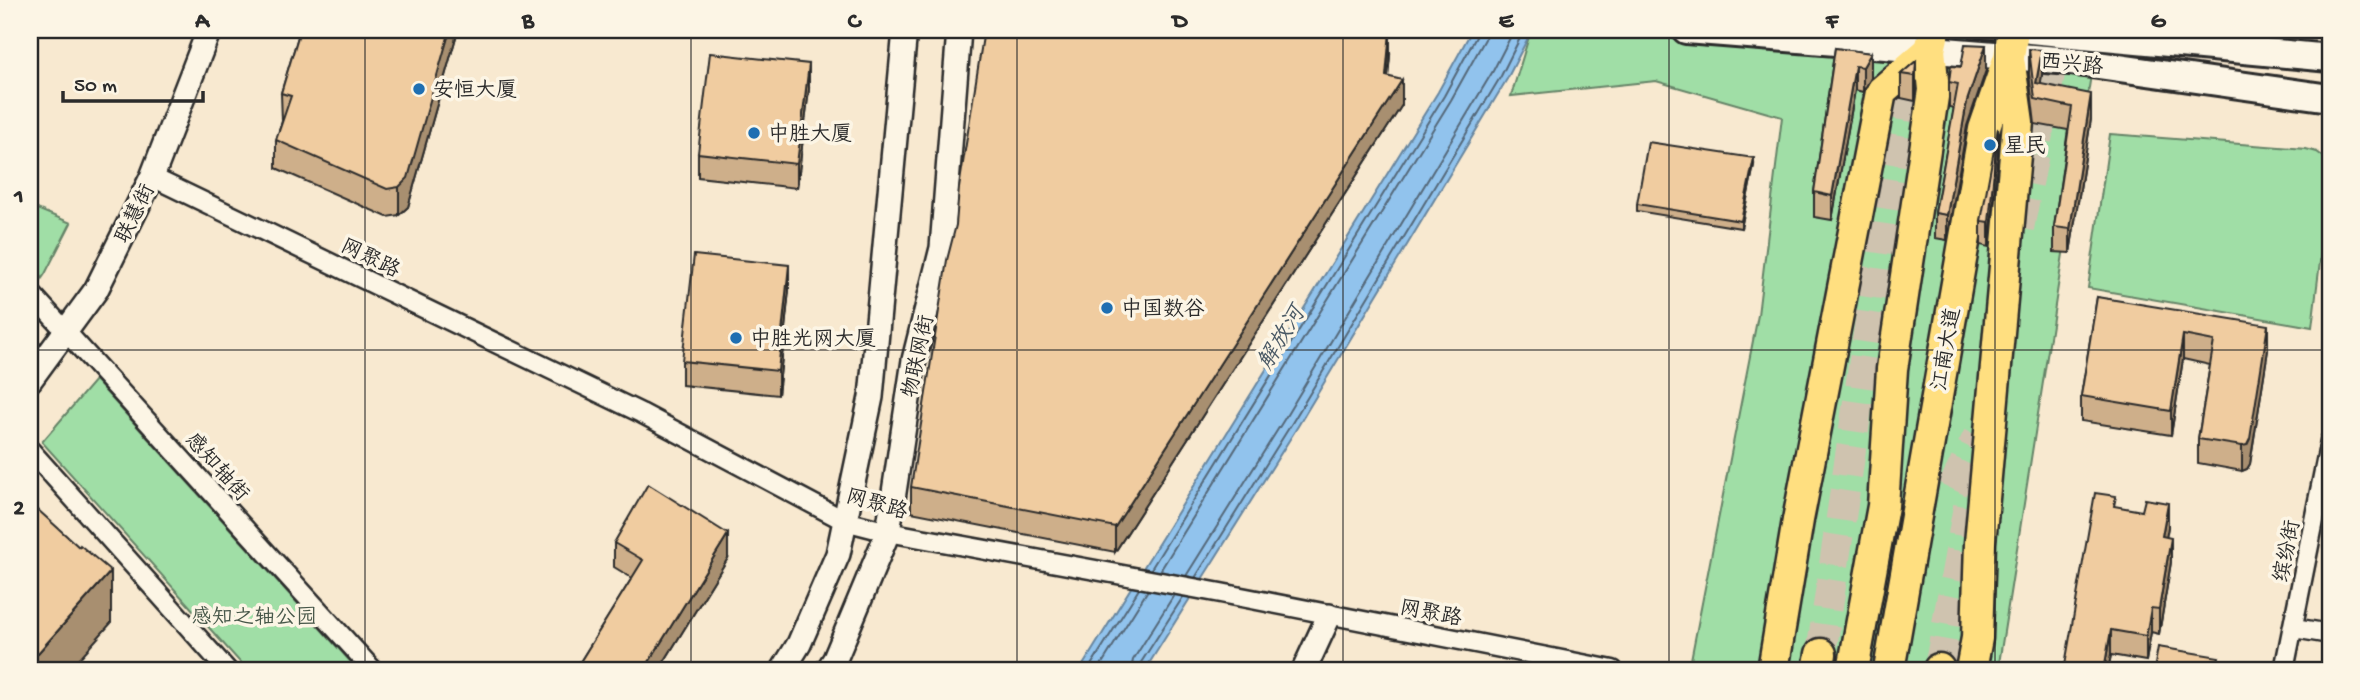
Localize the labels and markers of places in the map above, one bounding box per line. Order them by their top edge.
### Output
place label: 安恒大厦 [433,78,517,105]
marker: 安恒大厦 [411,81,427,97]
place label: 中胜大厦 [768,122,852,149]
marker: 中胜大厦 [746,125,762,141]
place label: 星民 [2004,135,2046,161]
marker: 星民 [1982,137,1998,153]
place label: 中国数谷 [1121,297,1205,324]
marker: 中国数谷 [1099,300,1115,316]
place label: 中胜光网大厦 [750,327,876,354]
marker: 中胜光网大厦 [728,330,744,346]

